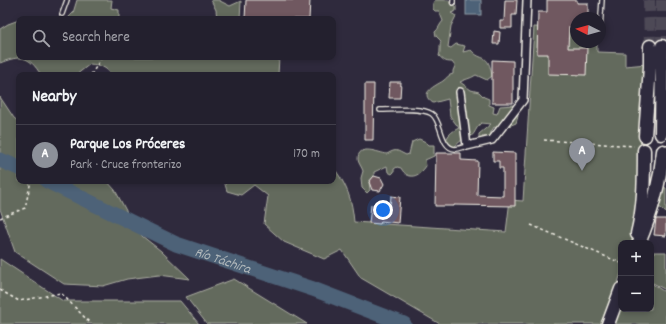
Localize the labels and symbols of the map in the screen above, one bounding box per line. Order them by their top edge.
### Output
north arrow [570,12,606,48]
pin: A [569,138,595,171]
your location [373,200,393,220]
water label: Río Táchira [192,243,254,280]

